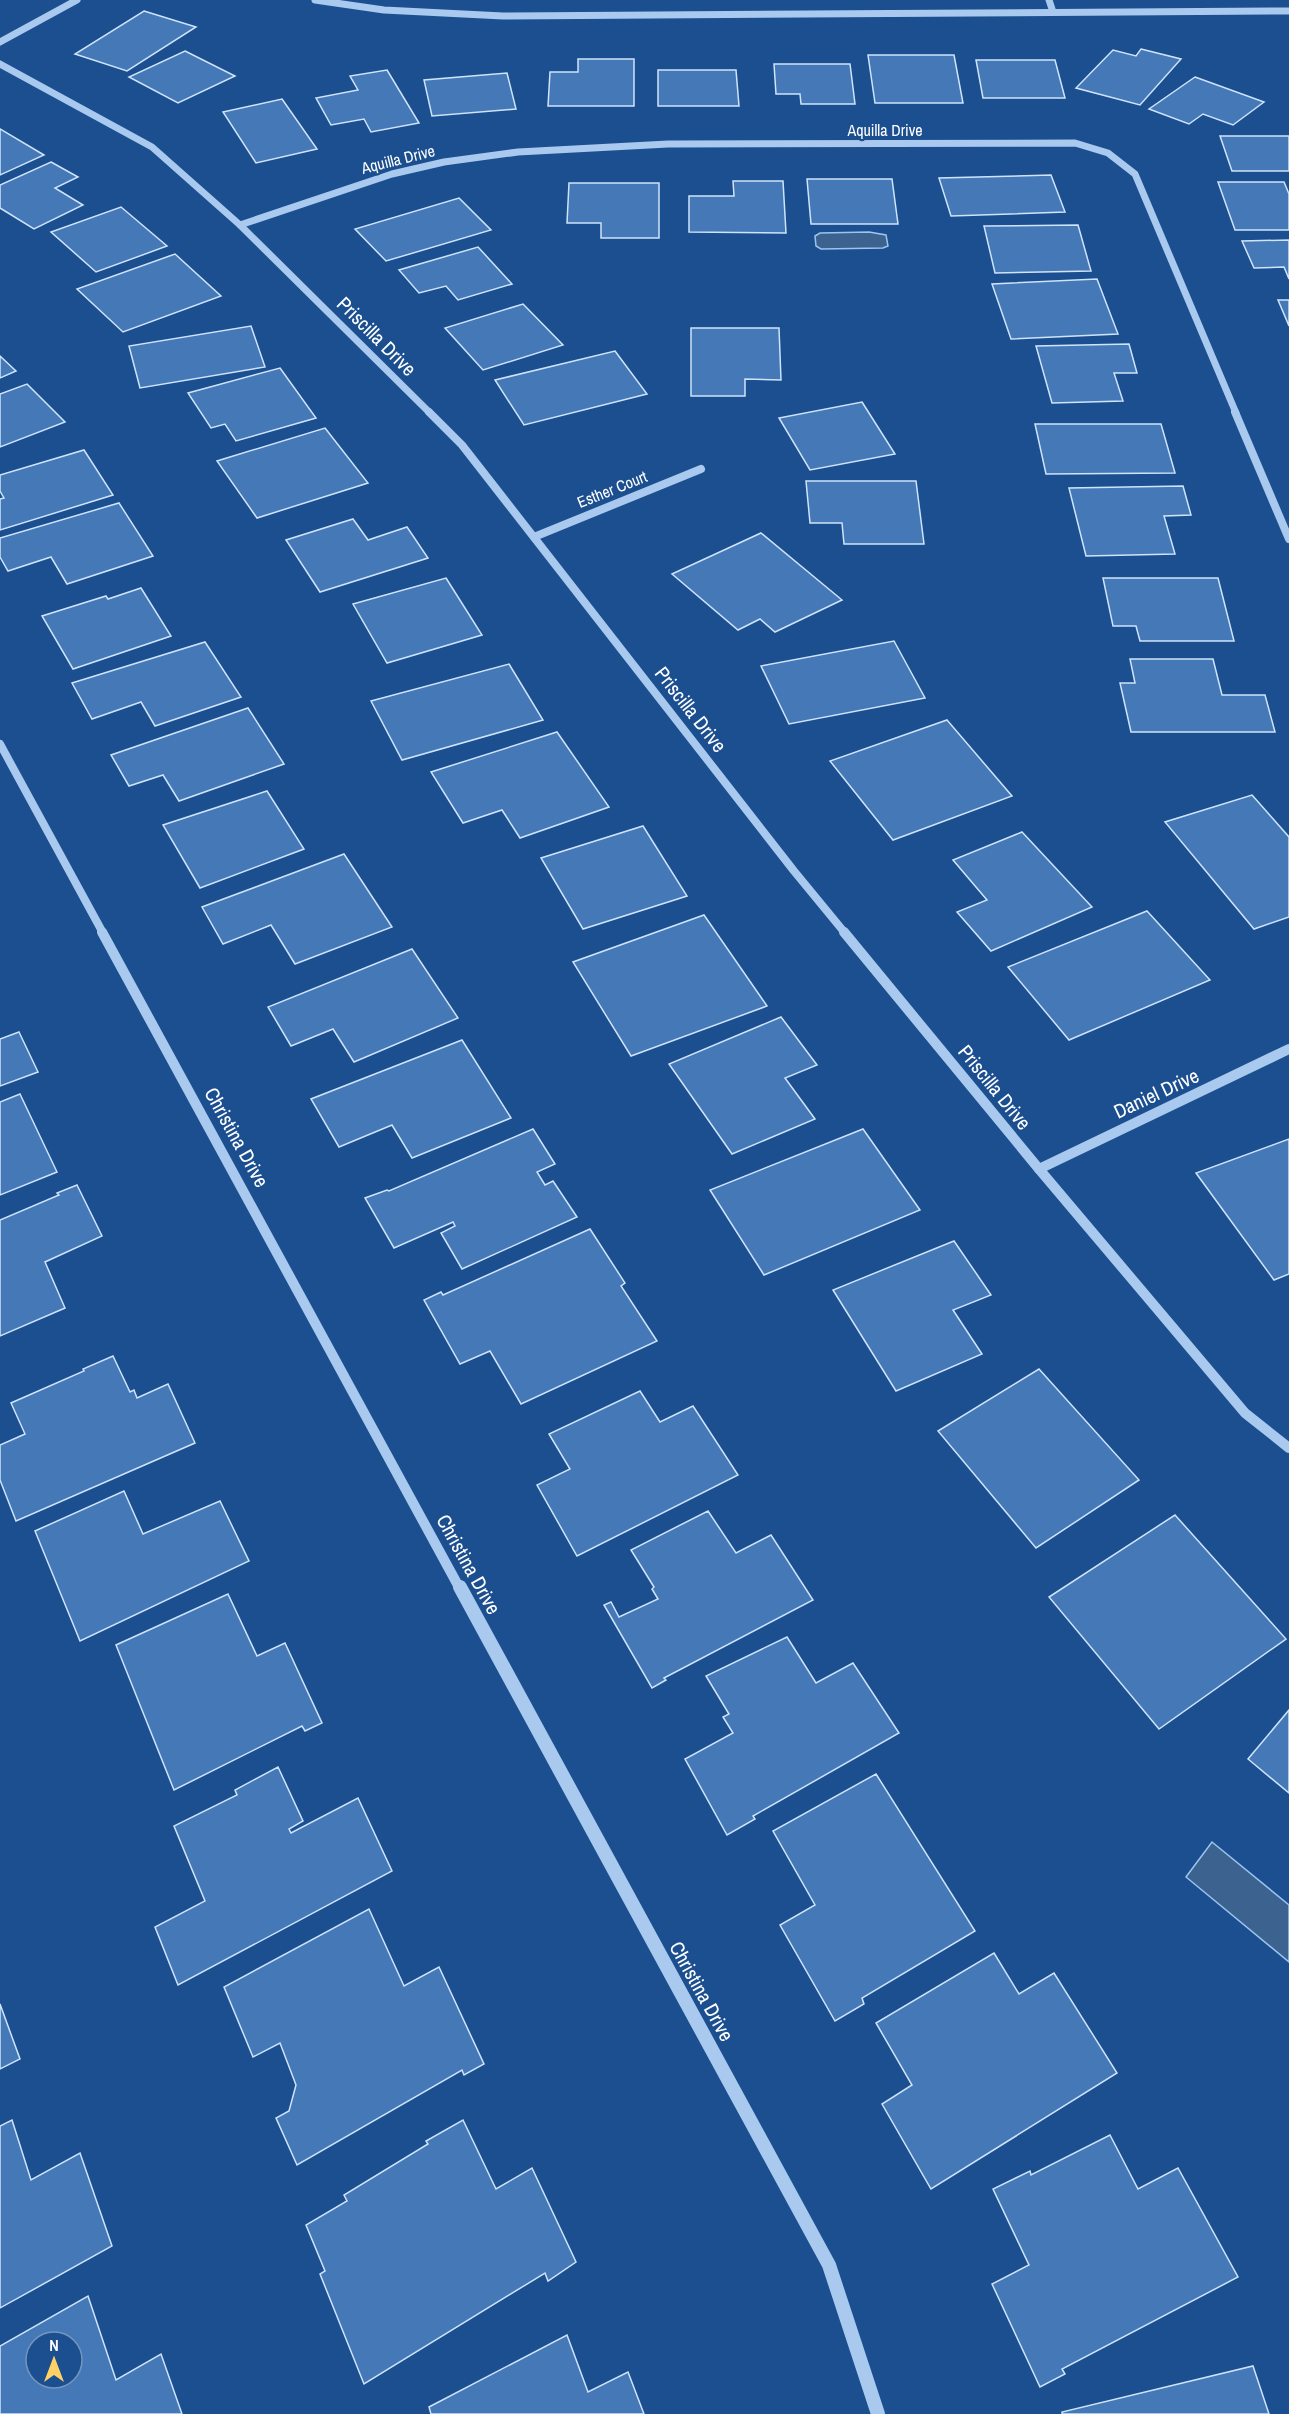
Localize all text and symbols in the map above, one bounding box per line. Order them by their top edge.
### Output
street label: Aquilla Drive [846,119,923,141]
street label: Aquilla Drive [358,139,437,179]
street label: Priscilla Drive [331,290,423,382]
street label: Esther Court [574,465,651,513]
street label: Priscilla Drive [649,660,733,758]
street label: Priscilla Drive [952,1039,1038,1135]
street label: Daniel Drive [1109,1062,1203,1124]
street label: Christina Drive [198,1082,276,1192]
street label: Christina Drive [430,1509,508,1619]
street label: Christina Drive [663,1936,741,2046]
north arrow [24,2330,84,2390]
text: N [49,2334,59,2356]

